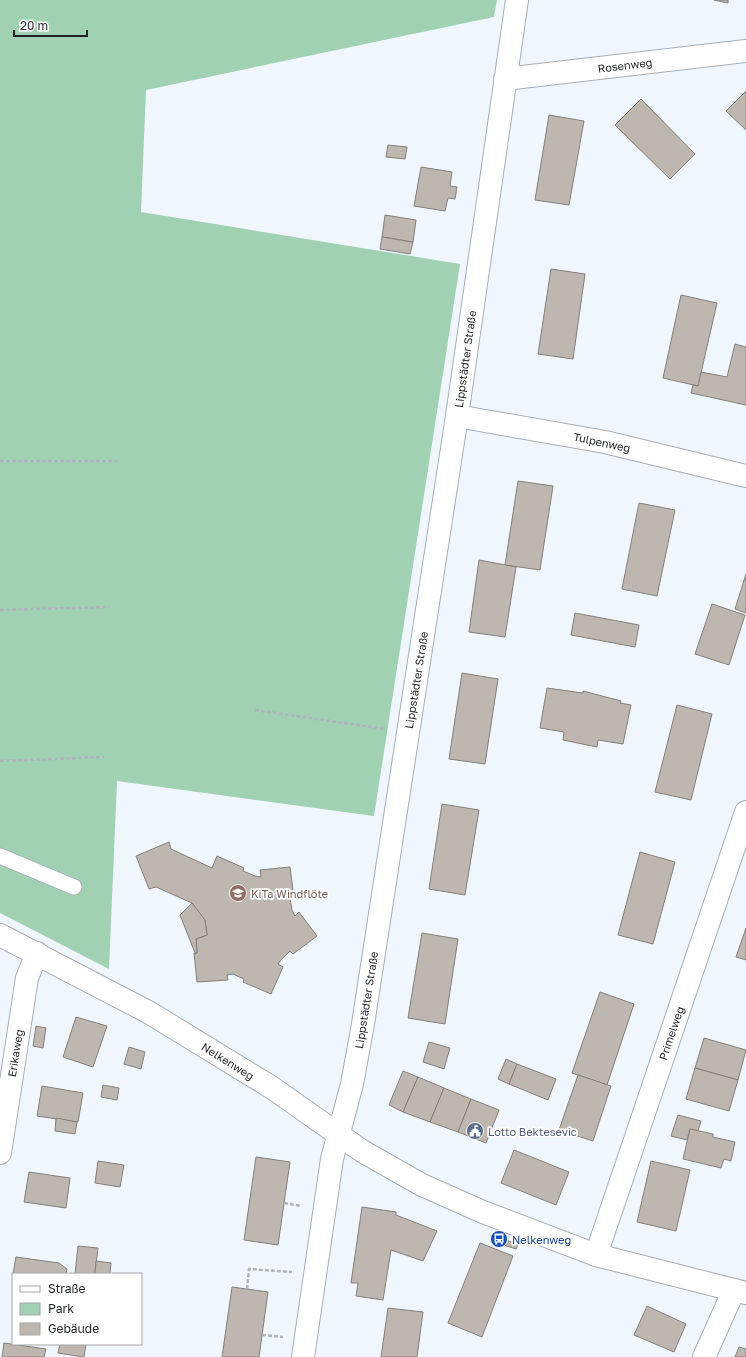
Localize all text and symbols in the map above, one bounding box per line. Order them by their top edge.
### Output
scale bar [14,12,87,38]
text: 20 m [20,18,48,33]
street label: Rosenweg [597,55,653,75]
street label: Lippstädter Straße [452,309,478,409]
street label: Tulpenweg [572,430,632,454]
street label: Lippstädter Straße [402,631,430,729]
school or university icon: KiTa Windflöte [228,883,248,903]
place label: KiTa Windflöte [251,887,328,900]
street label: Lippstädter Straße [352,951,380,1049]
street label: Primelweg [656,1004,686,1062]
street label: Erikaweg [5,1028,25,1078]
street label: Nelkenweg [199,1040,257,1082]
public building icon: Lotto Bektesevic [465,1121,485,1141]
place label: Lotto Bektesevic [488,1125,577,1138]
bus stop icon: Nelkenweg [489,1229,509,1249]
place label: Nelkenweg [512,1233,571,1246]
legend [12,1273,142,1345]
text: Straße [48,1281,86,1296]
text: Park [48,1301,74,1316]
text: Gebäude [48,1321,99,1336]

